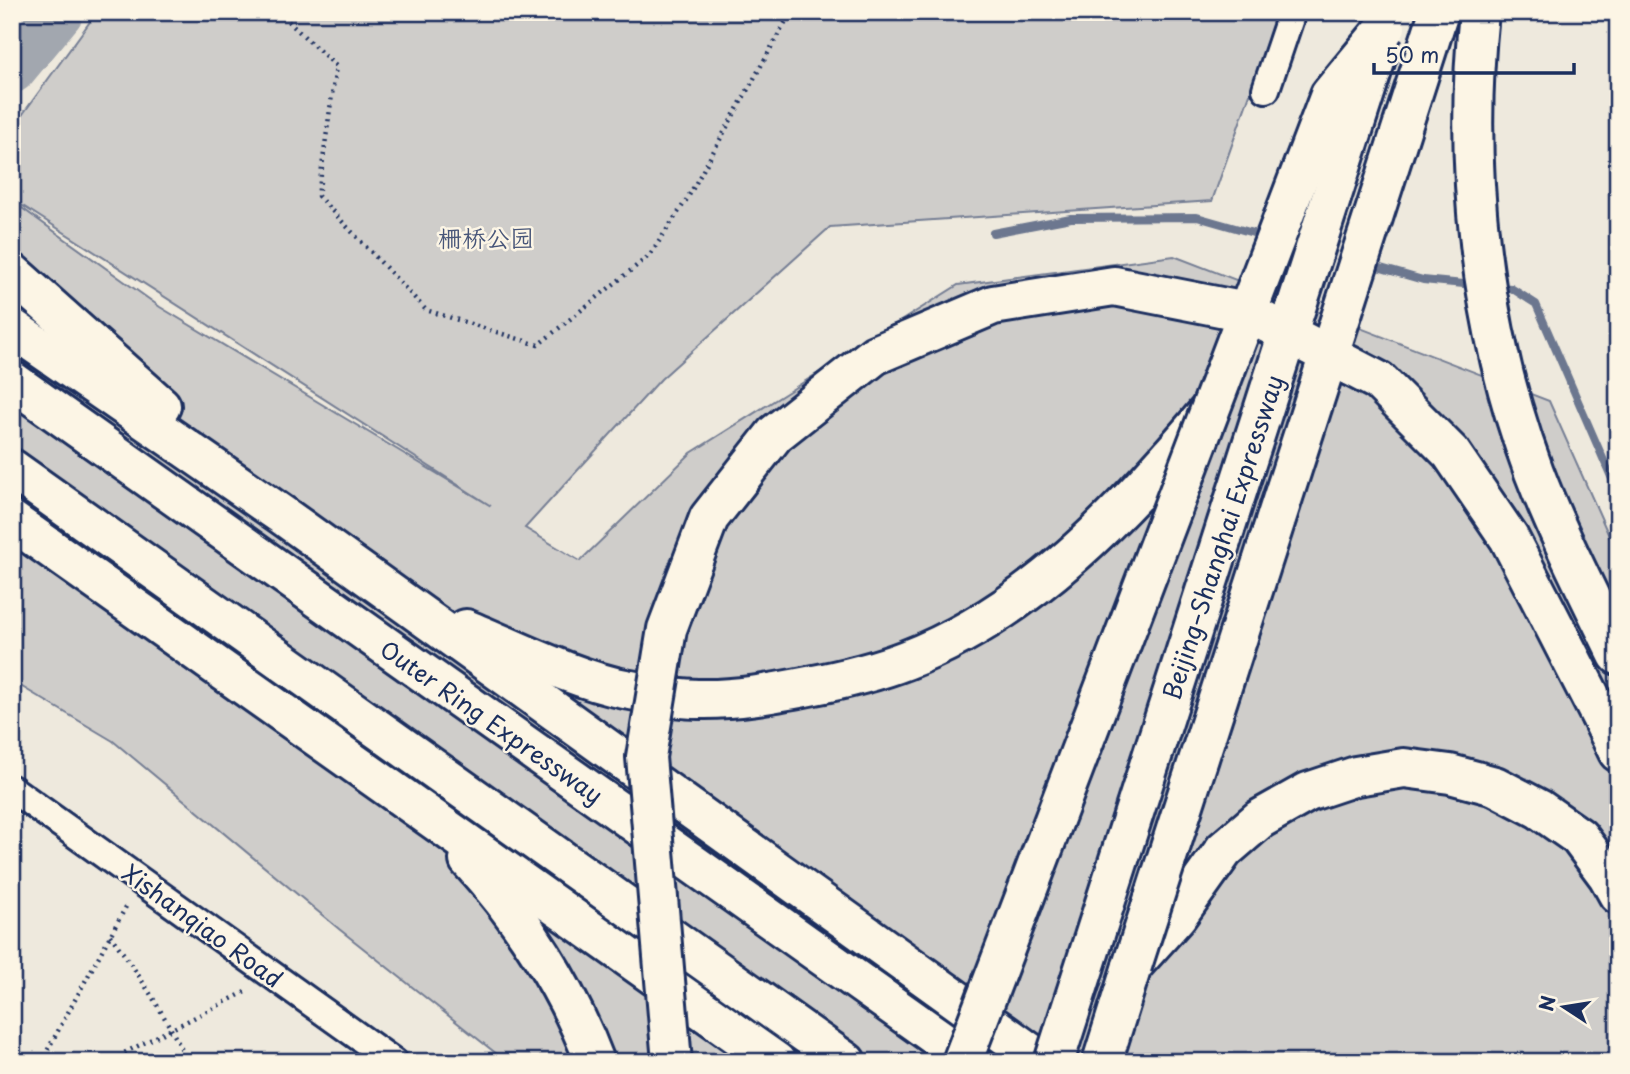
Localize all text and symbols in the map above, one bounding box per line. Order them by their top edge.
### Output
scale bar [1374,32,1574,76]
text: 50 m [1385,38,1439,70]
park label: 栅桥公园 [438,219,534,255]
street label: Beijing–Shanghai Expressway [1152,370,1292,704]
street label: Outer Ring Expressway [373,630,611,812]
street label: Xishanqiao Road [115,854,291,996]
north arrow [1528,972,1598,1042]
text: N [1531,993,1562,1014]

